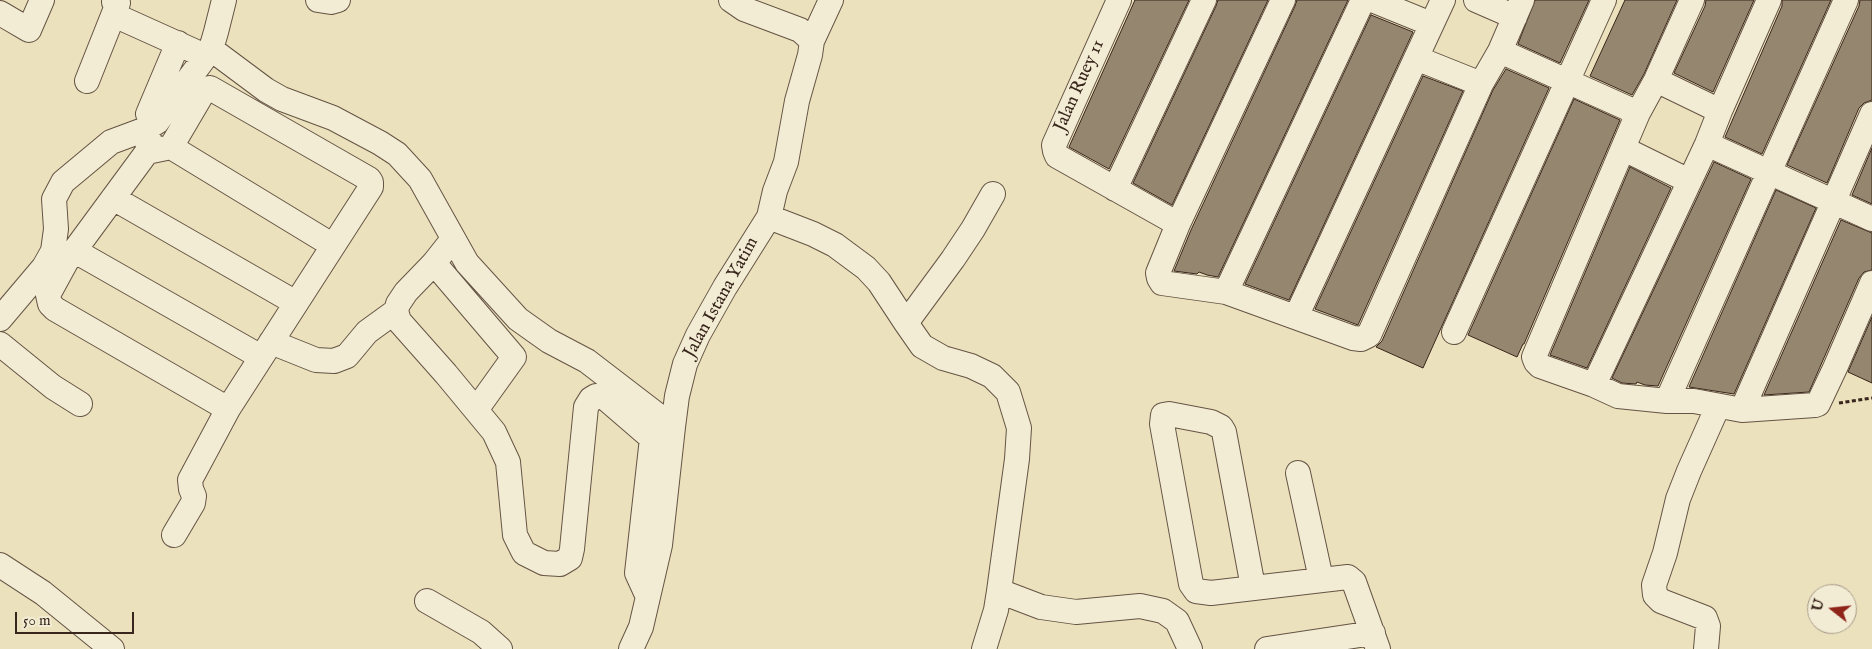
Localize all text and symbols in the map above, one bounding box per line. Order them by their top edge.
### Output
street label: Jalan Ruey 11 [1050,37,1110,135]
street label: Jalan Istana Yatim [680,234,764,362]
north arrow [1807,584,1857,634]
text: U [1808,597,1829,613]
scale bar [18,602,136,634]
text: 50 m [23,611,51,630]

